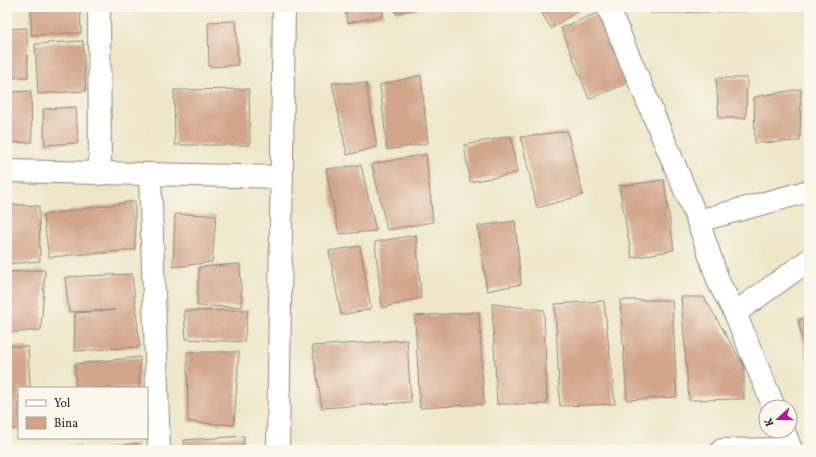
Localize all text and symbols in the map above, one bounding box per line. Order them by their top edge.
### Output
legend [18,387,148,439]
text: Yol [54,396,71,412]
north arrow [758,399,798,439]
text: Bina [54,416,78,432]
text: K [762,416,778,428]

